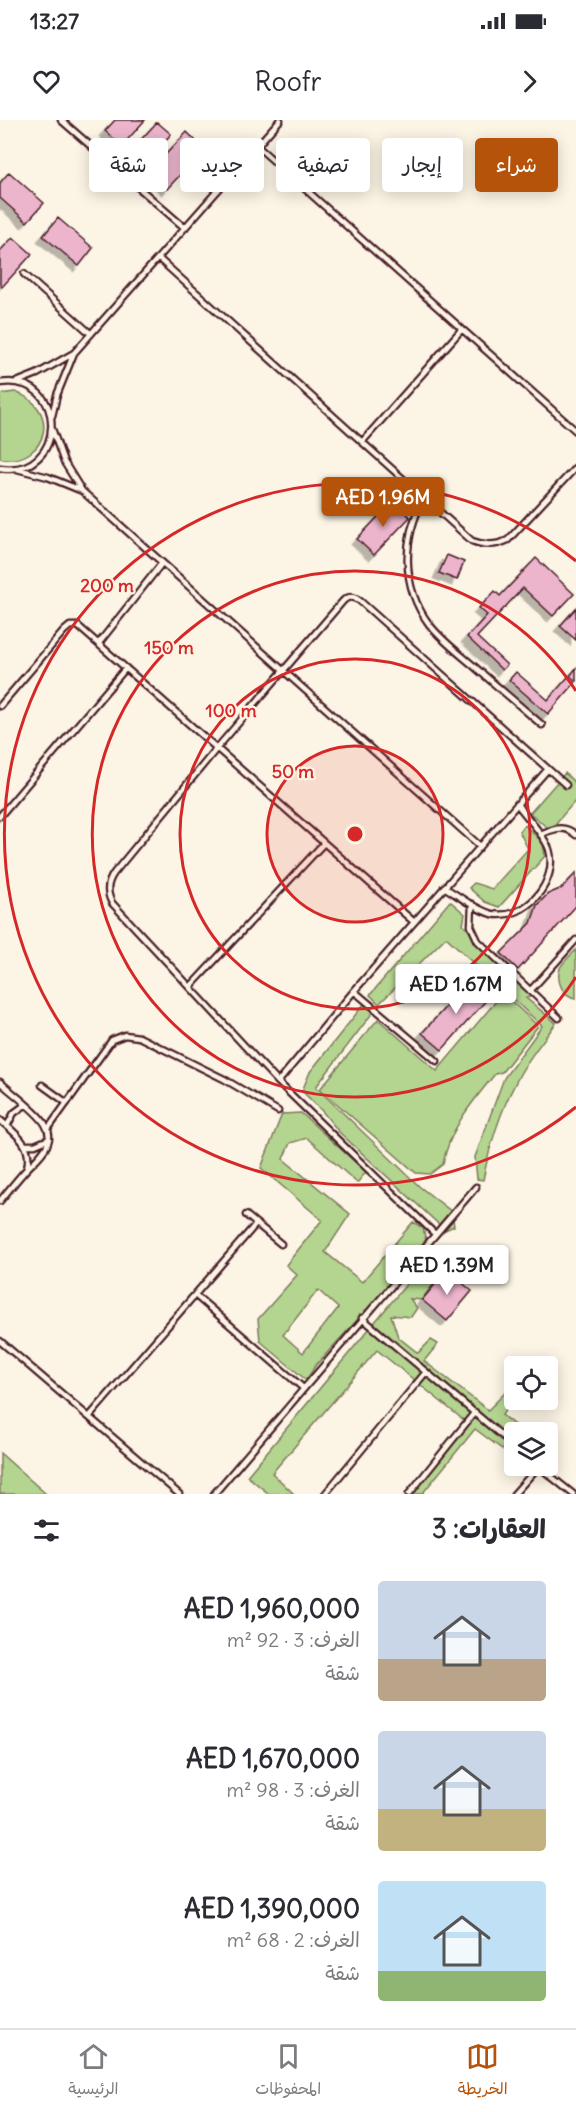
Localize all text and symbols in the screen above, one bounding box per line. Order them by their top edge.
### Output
text: 13:27 [30,7,79,35]
text: Roofr [255,64,322,98]
icon: heart [30,65,63,98]
icon: forward [513,65,546,98]
chip: شقة [89,138,168,192]
chip: جديد [180,138,264,192]
chip: تصفية [276,138,370,192]
chip: إيجار [382,138,463,192]
chip: شراء [475,138,558,192]
pin: AED 1.96M [314,477,452,528]
text: AED 1.96M [336,484,430,509]
text: 200 m [80,574,134,597]
text: 150 m [144,636,194,659]
text: 100 m [206,699,257,722]
text: 50 m [272,760,314,783]
centre of rings [345,824,365,844]
pin: AED 1.67M [387,964,525,1015]
text: AED 1.67M [409,971,503,996]
pin: AED 1.39M [378,1245,516,1296]
text: AED 1.39M [400,1252,494,1277]
map controls [504,1356,558,1476]
button: locate [504,1356,558,1410]
button: layers [504,1422,558,1476]
text: العقارات: 3 [432,1512,546,1545]
icon: filters [30,1514,63,1547]
text: AED 1,960,000 [184,1592,360,1625]
icon: home [426,1605,498,1677]
text: الغرف: 3 · 92 m² [227,1627,360,1652]
text: شقة [325,1660,360,1685]
text: AED 1,670,000 [186,1742,360,1775]
icon: home [426,1755,498,1827]
text: الغرف: 3 · 98 m² [226,1777,360,1802]
text: شقة [325,1810,360,1835]
text: AED 1,390,000 [184,1892,360,1925]
icon: home [426,1905,498,1977]
text: الغرف: 2 · 68 m² [227,1927,360,1952]
text: شقة [325,1960,360,1985]
tab: الرئيسية [68,2040,119,2103]
tab: المحفوظات [255,2040,321,2103]
tab: الخريطة [458,2040,508,2103]

